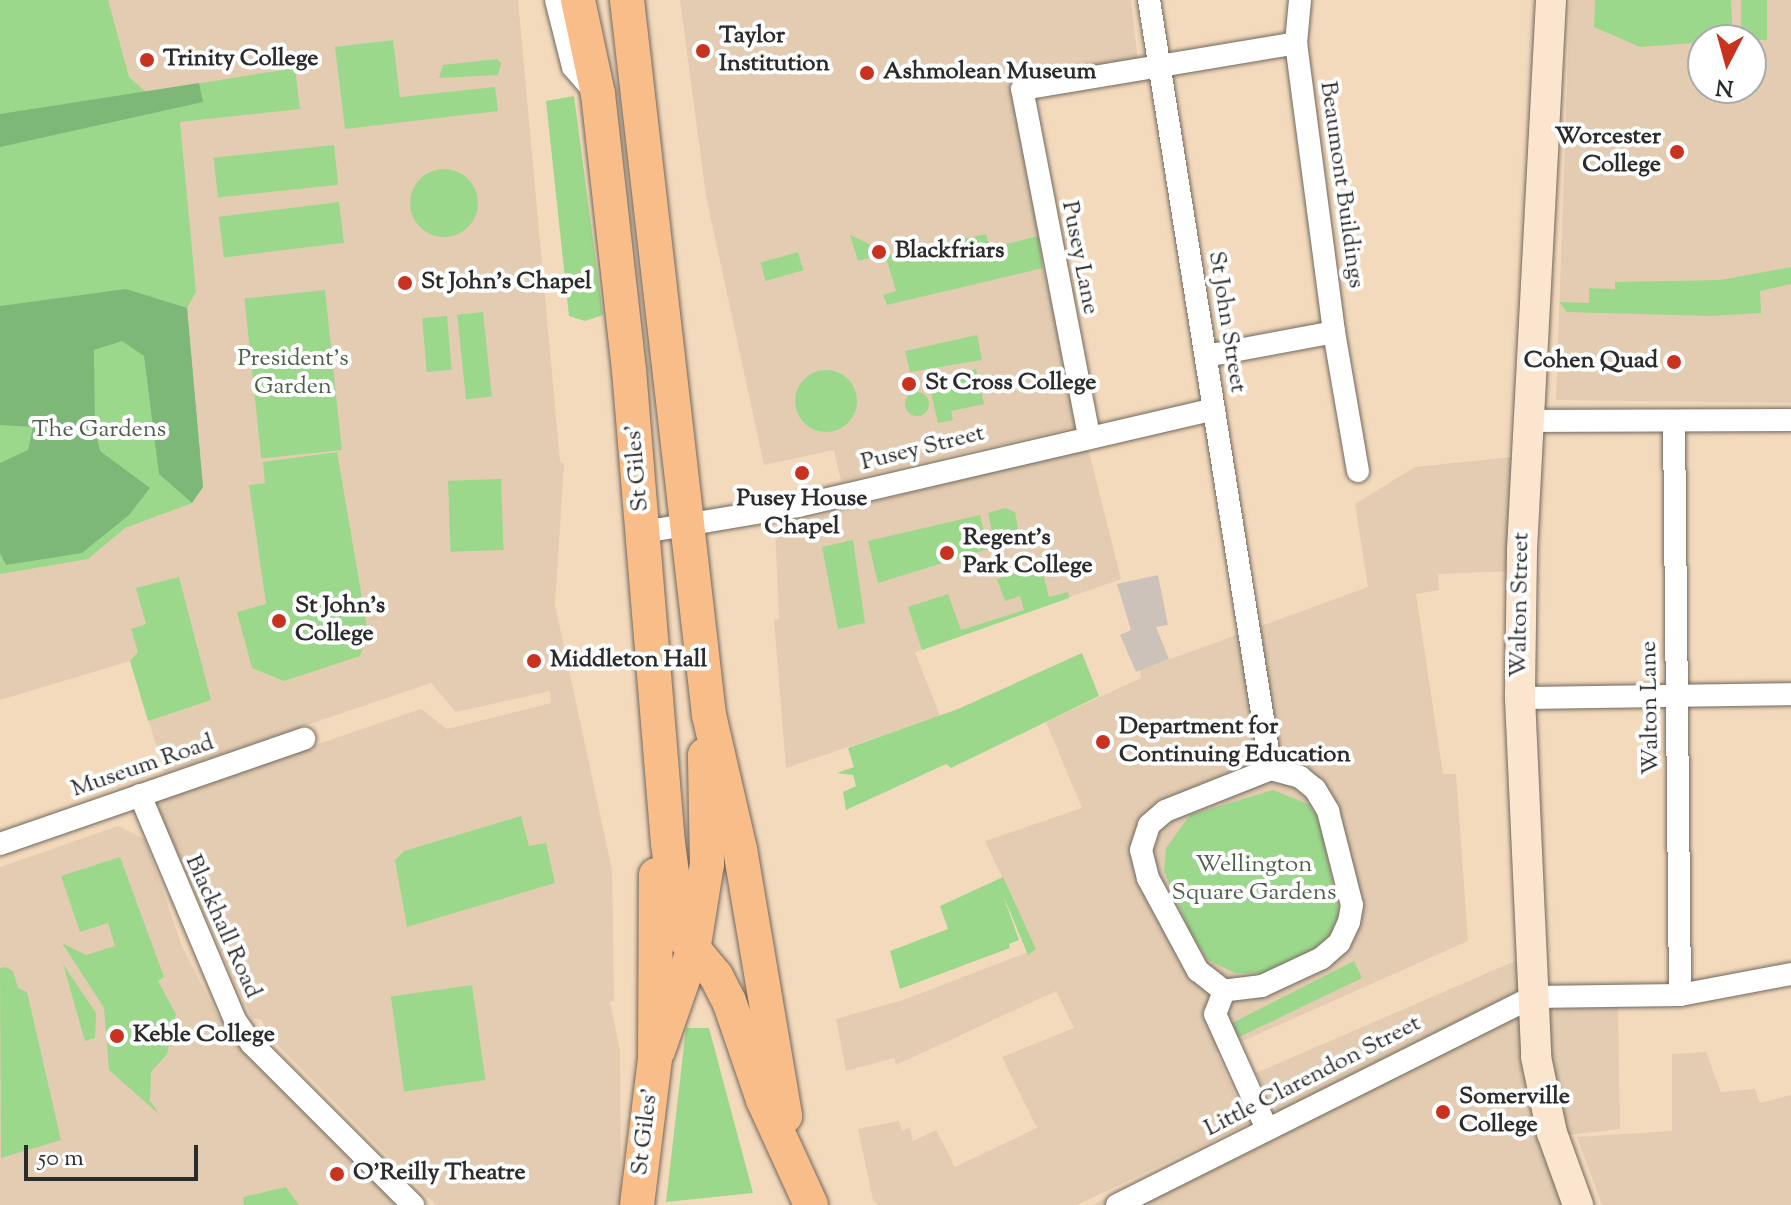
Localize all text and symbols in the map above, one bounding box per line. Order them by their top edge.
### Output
place label: Taylor Institution [719,23,830,79]
north arrow [1687,24,1767,104]
marker: Taylor Institution [694,42,712,60]
place label: Trinity College [163,46,319,74]
marker: Trinity College [138,51,156,69]
place label: Ashmolean Museum [883,59,1096,87]
marker: Ashmolean Museum [858,64,876,82]
text: N [1714,69,1735,103]
street label: Beaumont Buildings [1312,80,1370,290]
place label: Worcester College [1555,124,1661,180]
marker: Worcester College [1668,143,1686,161]
street label: Pusey Lane [1054,199,1104,317]
place label: Blackfriars [895,238,1004,266]
marker: Blackfriars [870,243,888,261]
street label: St John Street [1201,249,1251,395]
place label: St John's Chapel [421,269,592,297]
marker: St John's Chapel [396,274,414,292]
park label: President's Garden [237,346,349,402]
place label: Cohen Quad [1524,348,1658,376]
marker: Cohen Quad [1665,353,1683,371]
place label: St Cross College [925,370,1097,398]
marker: St Cross College [900,375,918,393]
park label: The Gardens [32,417,166,445]
street label: Pusey Street [858,420,988,478]
street label: St Giles' [620,423,656,513]
marker: Pusey House Chapel [793,464,811,482]
place label: Pusey House Chapel [737,486,867,542]
place label: Regent's Park College [963,525,1093,581]
street label: Walton Street [1505,532,1537,678]
marker: Regent's Park College [938,544,956,562]
place label: St John's College [295,593,385,649]
marker: St John's College [270,612,288,630]
street label: Walton Lane [1635,641,1667,775]
place label: Middleton Hall [550,647,707,675]
marker: Middleton Hall [525,652,543,670]
place label: Department for Continuing Education [1119,714,1351,770]
street label: Museum Road [68,729,218,805]
marker: Department for Continuing Education [1094,733,1112,751]
street label: Blackhall Road [178,851,266,1003]
park label: Wellington Square Gardens [1172,852,1336,908]
street label: Little Clarendon Street [1200,1010,1426,1144]
place label: Keble College [133,1022,275,1050]
marker: Keble College [108,1027,126,1045]
place label: Somerville College [1459,1084,1570,1140]
street label: St Giles' [626,1087,666,1177]
marker: Somerville College [1434,1103,1452,1121]
scale bar [28,1129,202,1179]
text: 50 m [38,1142,84,1176]
place label: O'Reilly Theatre [353,1160,526,1188]
marker: O'Reilly Theatre [328,1165,346,1183]

